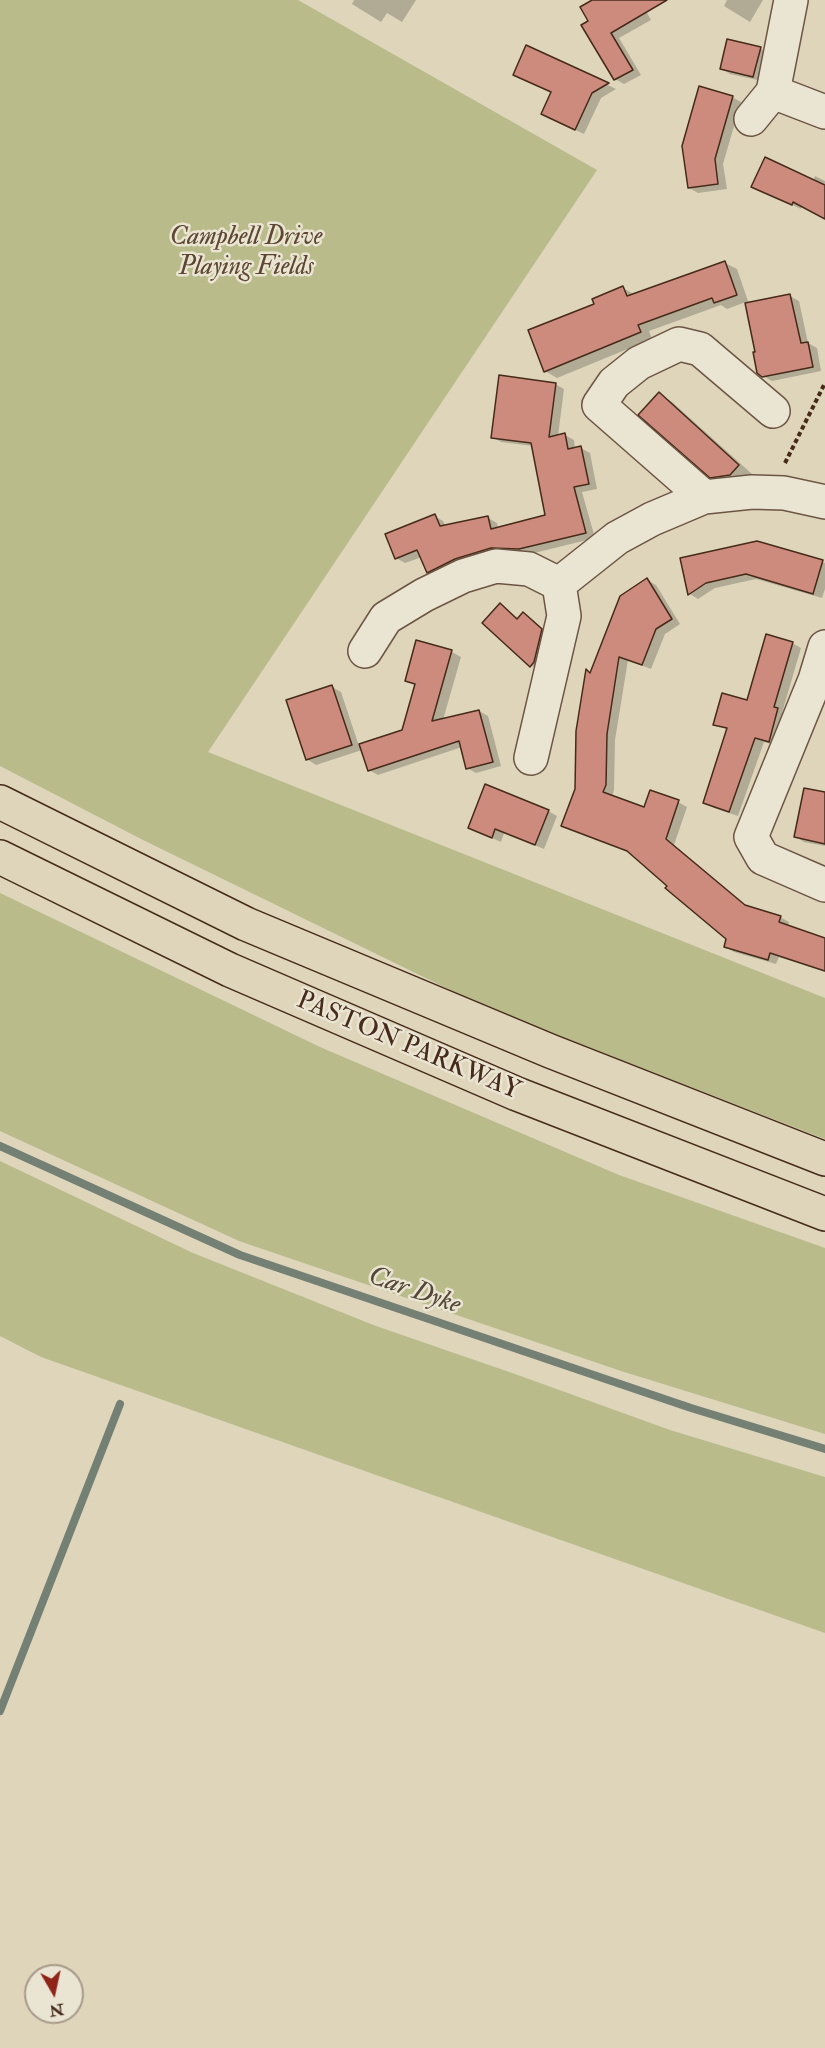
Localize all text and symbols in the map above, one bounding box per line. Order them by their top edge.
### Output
park label: Campbell Drive Playing Fields [170,222,322,284]
street label: PASTON PARKWAY [291,986,525,1108]
water label: Car Dyke [364,1261,464,1323]
north arrow [24,1964,84,2024]
text: N [48,1999,65,2021]

